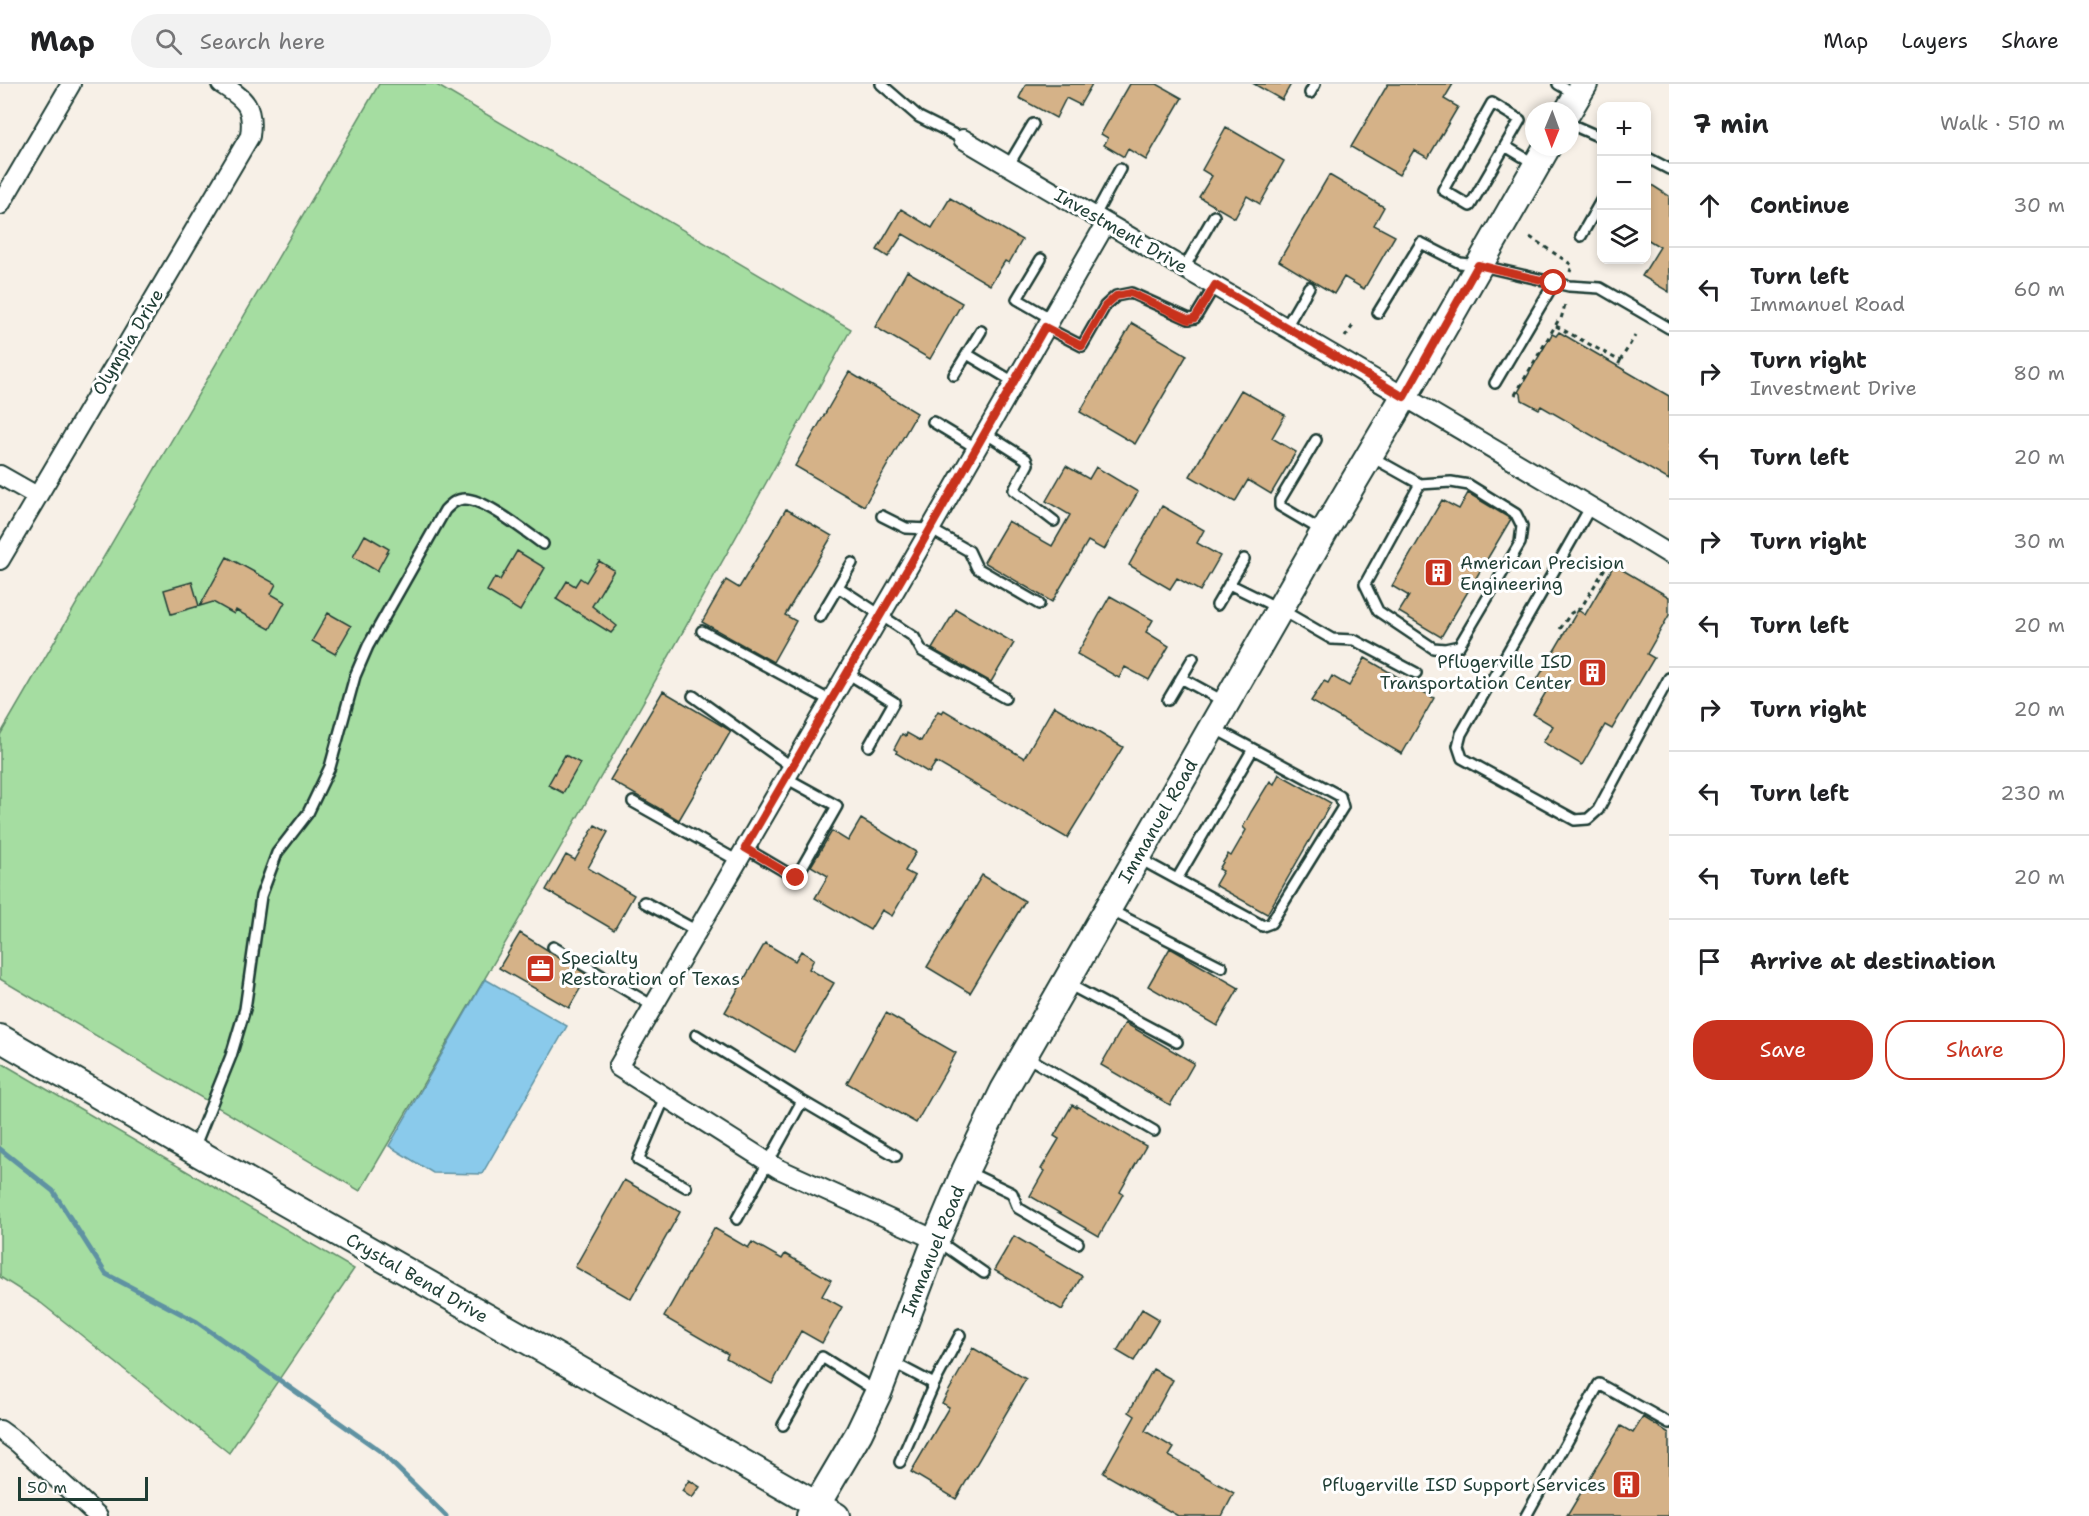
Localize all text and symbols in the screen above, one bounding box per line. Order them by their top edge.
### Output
search box [131,14,551,68]
text: Map [30,22,95,60]
icon: search [152,25,185,58]
text: Search here [200,27,325,56]
text: Map [1823,27,1868,55]
text: Layers [1901,27,1968,55]
text: Share [2001,27,2059,55]
north arrow [1525,102,1579,156]
map controls [1597,102,1651,264]
button: + [1597,102,1651,156]
text: 7 min [1693,106,1769,141]
text: Walk · 510 m [1940,110,2065,136]
button: − [1597,156,1651,210]
street label: Investment Drive [1050,183,1192,279]
icon: ahead [1693,189,1726,222]
text: Continue [1750,191,1850,220]
text: 30 m [2013,192,2065,218]
button: layers [1597,210,1651,264]
text: Turn left [1750,262,1849,291]
route start [1540,269,1566,295]
icon: left [1693,273,1726,306]
text: 60 m [2013,276,2065,302]
street label: Olympia Drive [87,284,169,400]
text: Immanuel Road [1750,291,1905,317]
text: Turn right [1750,346,1867,375]
icon: right [1693,357,1726,390]
text: 80 m [2013,360,2065,386]
text: Investment Drive [1750,375,1917,401]
icon: left [1693,441,1726,474]
text: Turn left [1750,443,1849,472]
text: 20 m [2014,444,2065,470]
icon: right [1693,525,1726,558]
text: Turn right [1750,527,1867,556]
text: 30 m [2013,528,2065,554]
place label: American Precision Engineering [1460,551,1624,596]
building icon: American Precision Engineering [1423,557,1455,589]
icon: left [1693,609,1726,642]
text: Turn left [1750,611,1849,640]
text: 20 m [2014,612,2065,638]
place label: Pflugerville ISD Transportation Center [1380,650,1572,695]
building icon: Pflugerville ISD Transportation Center [1577,656,1609,688]
icon: right [1693,693,1726,726]
text: Turn right [1750,695,1867,724]
text: 20 m [2014,696,2065,722]
street label: Immanuel Road [1113,755,1203,887]
icon: left [1693,777,1726,810]
text: Turn left [1750,779,1849,808]
text: 230 m [2000,780,2065,806]
icon: left [1693,861,1726,894]
text: Turn left [1750,863,1849,892]
route end [782,864,808,890]
text: 20 m [2014,864,2065,890]
icon: arrive [1693,945,1726,978]
place label: Specialty Restoration of Texas [561,946,740,991]
text: Arrive at destination [1750,947,1996,976]
office icon: Specialty Restoration of Texas [524,952,556,984]
button: Save [1693,1020,1873,1080]
button: Share [1885,1020,2065,1080]
street label: Immanuel Road [896,1182,970,1320]
street label: Crystal Bend Drive [342,1227,492,1329]
building icon: Pflugerville ISD Support Services [1611,1469,1643,1501]
place label: Pflugerville ISD Support Services [1322,1473,1606,1497]
scale bar [18,1474,148,1502]
text: 50 m [27,1477,67,1498]

